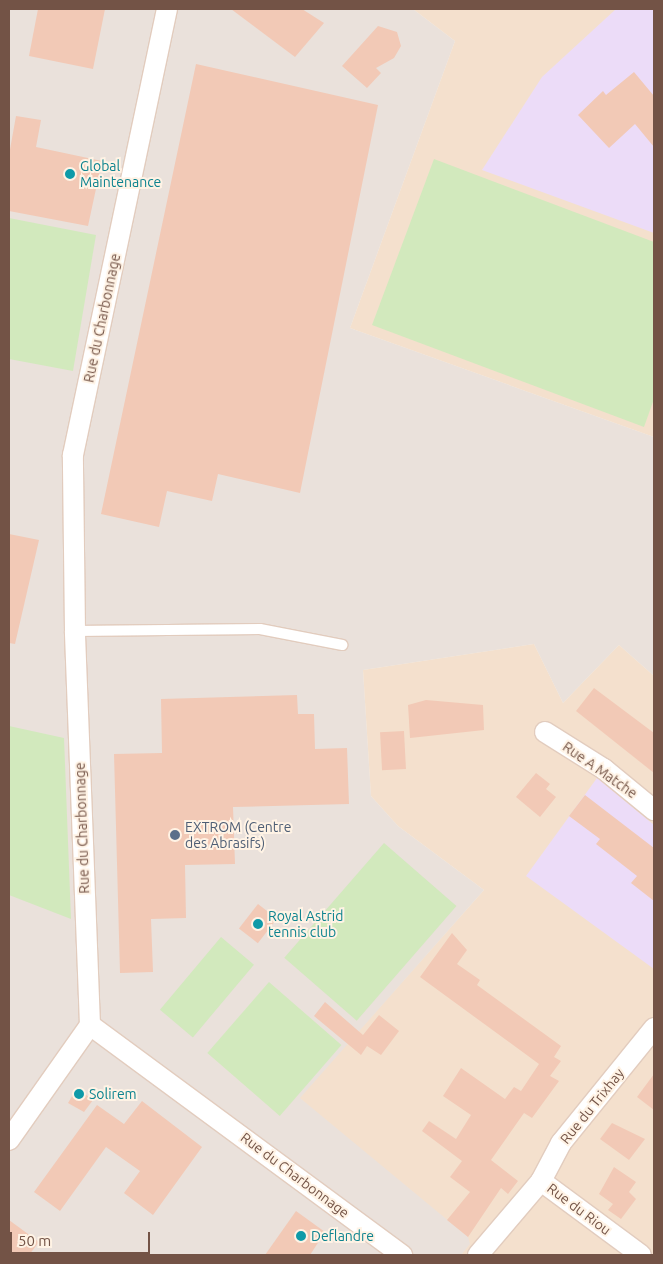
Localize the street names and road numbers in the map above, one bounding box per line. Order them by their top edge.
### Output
street label: Rue du Charbonnage [80,252,124,384]
street label: Rue A Matche [560,738,640,802]
street label: Rue du Charbonnage [71,762,93,894]
street label: Rue du Trixhay [557,1065,627,1147]
street label: Rue du Charbonnage [237,1129,353,1221]
street label: Rue du Riou [544,1180,614,1238]

